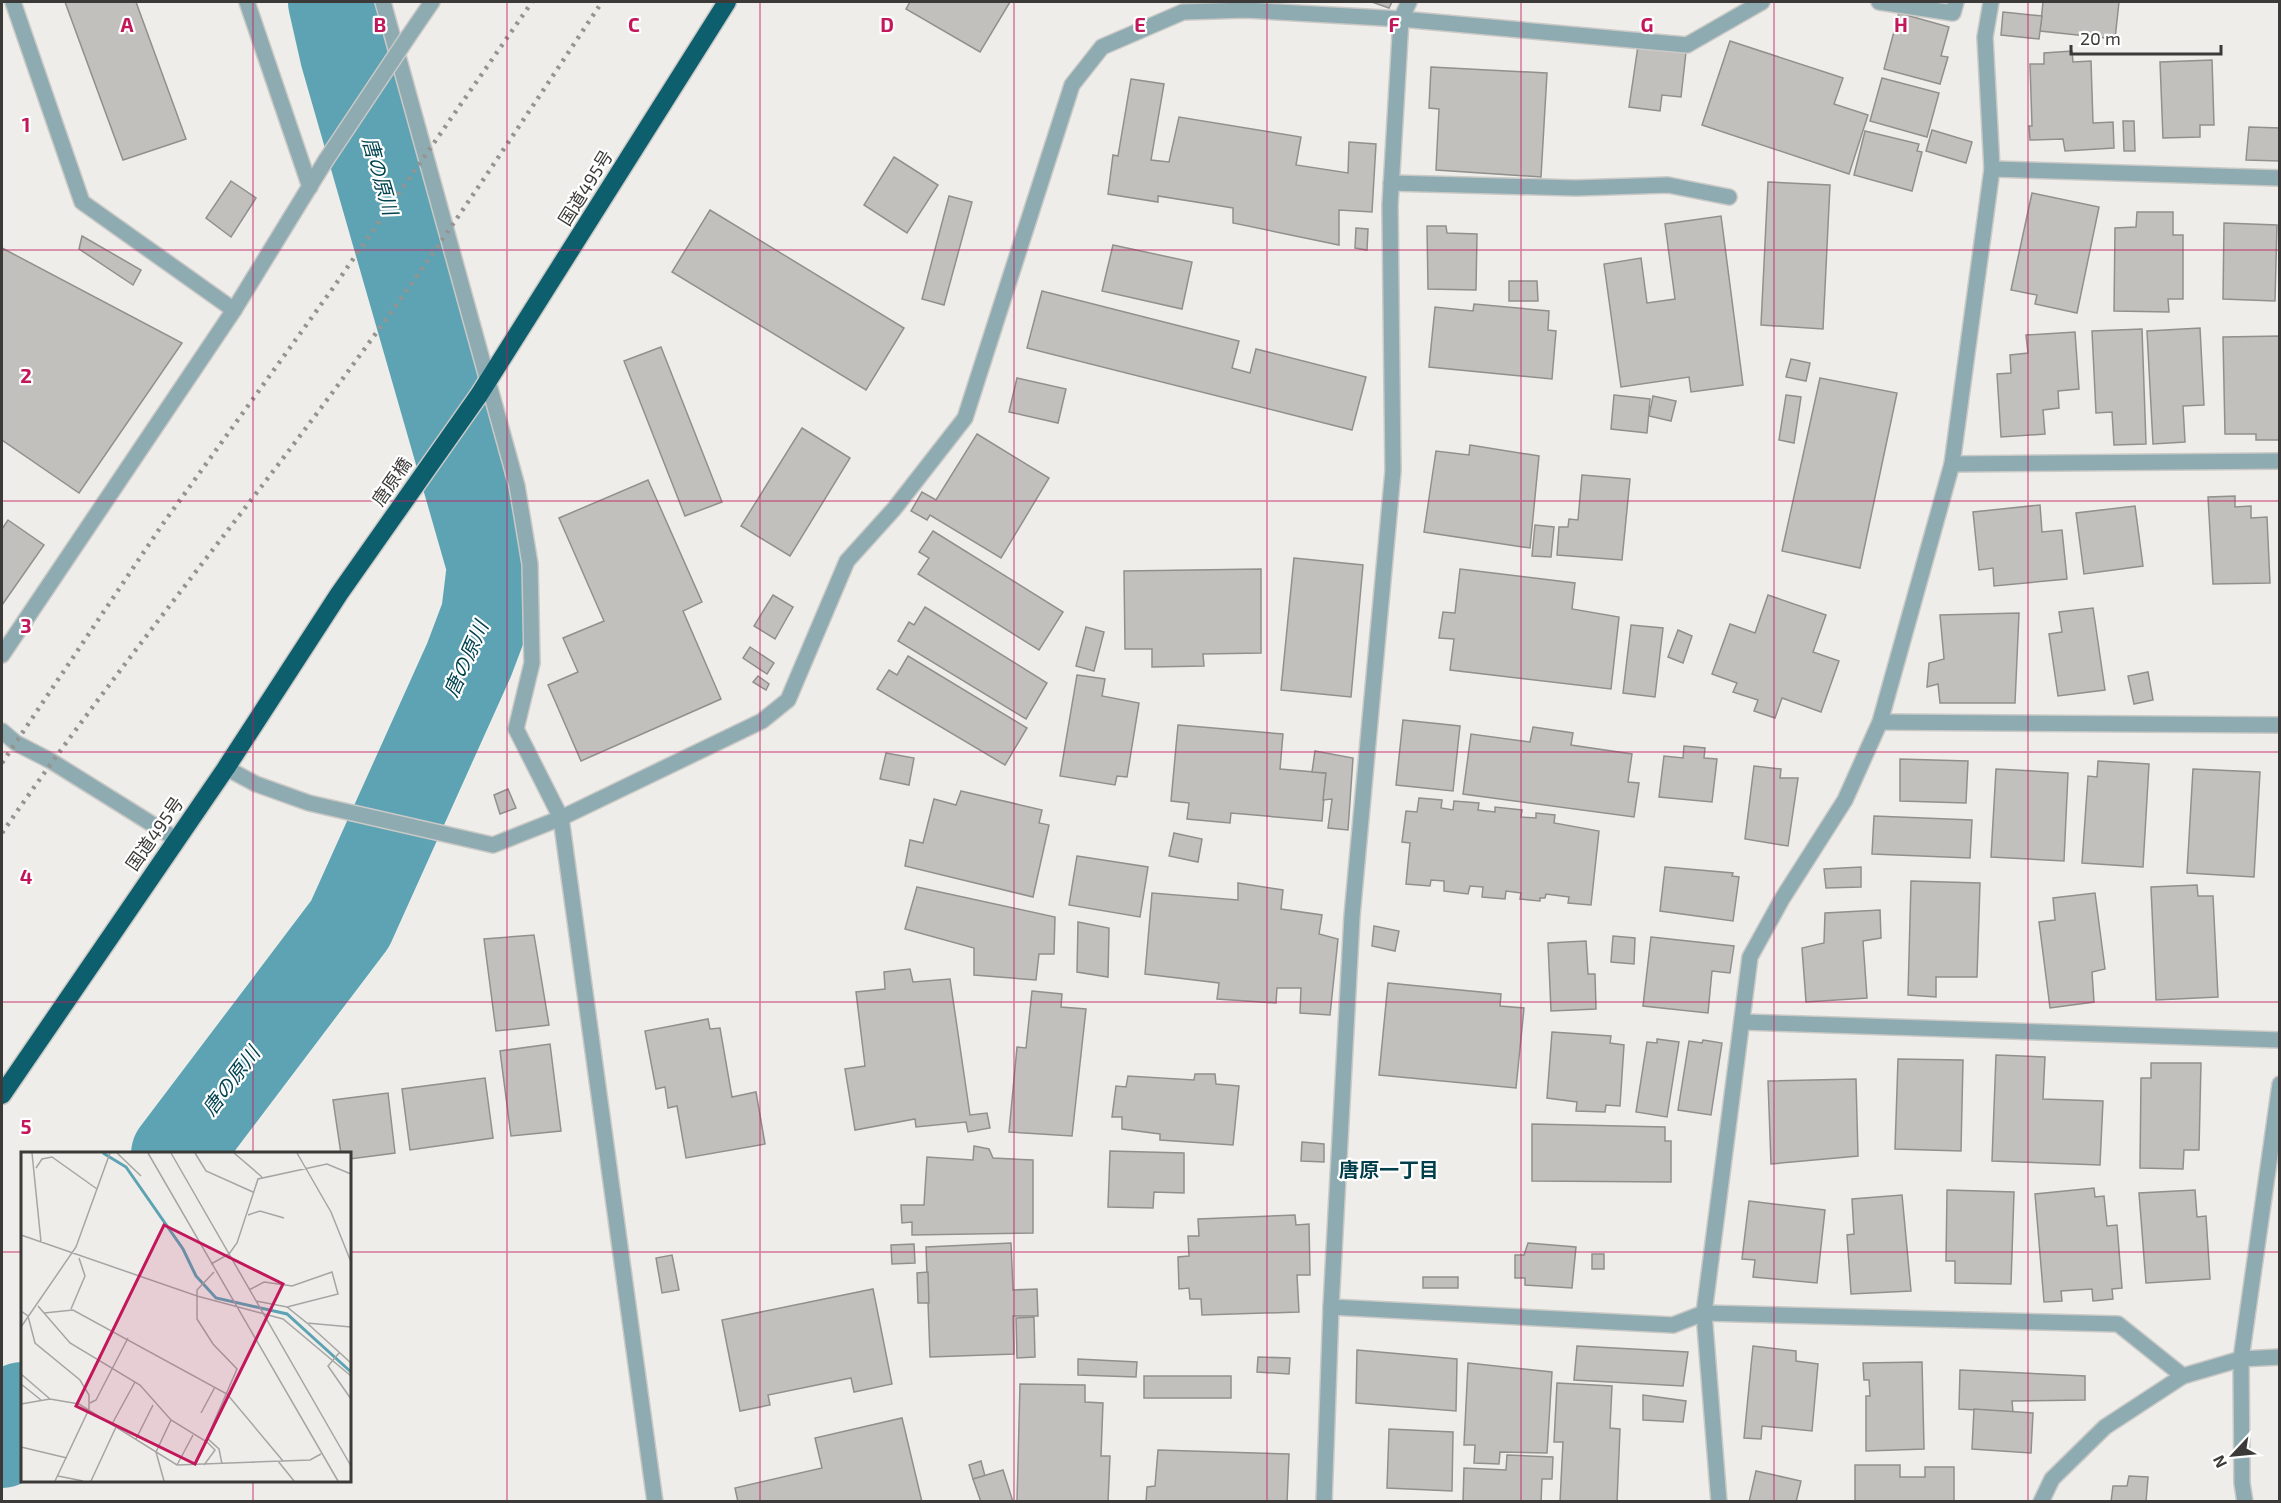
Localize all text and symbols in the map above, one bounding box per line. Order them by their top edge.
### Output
text: A [120,12,134,36]
text: B [374,12,386,36]
text: C [628,12,640,36]
text: D [880,12,894,36]
text: E [1134,12,1146,36]
text: F [1388,12,1400,36]
text: G [1641,12,1653,36]
text: H [1894,12,1908,36]
scale bar [2071,18,2221,56]
text: 20 m [2080,27,2121,49]
text: 1 [22,112,30,136]
water label: 唐の原川 [358,134,404,219]
street label: 国道495号 [553,146,617,229]
text: 2 [20,363,32,387]
street label: 唐原橋 [367,453,416,510]
text: 3 [20,613,32,637]
water label: 唐の原川 [438,615,493,700]
street label: 国道495号 [121,792,188,875]
text: 4 [20,864,33,888]
water label: 唐の原川 [197,1040,265,1120]
text: 5 [20,1114,32,1138]
inset map [21,1152,351,1482]
district label: 唐原一丁目 [1339,1157,1439,1181]
north arrow [2203,1425,2263,1485]
text: N [2208,1452,2230,1471]

